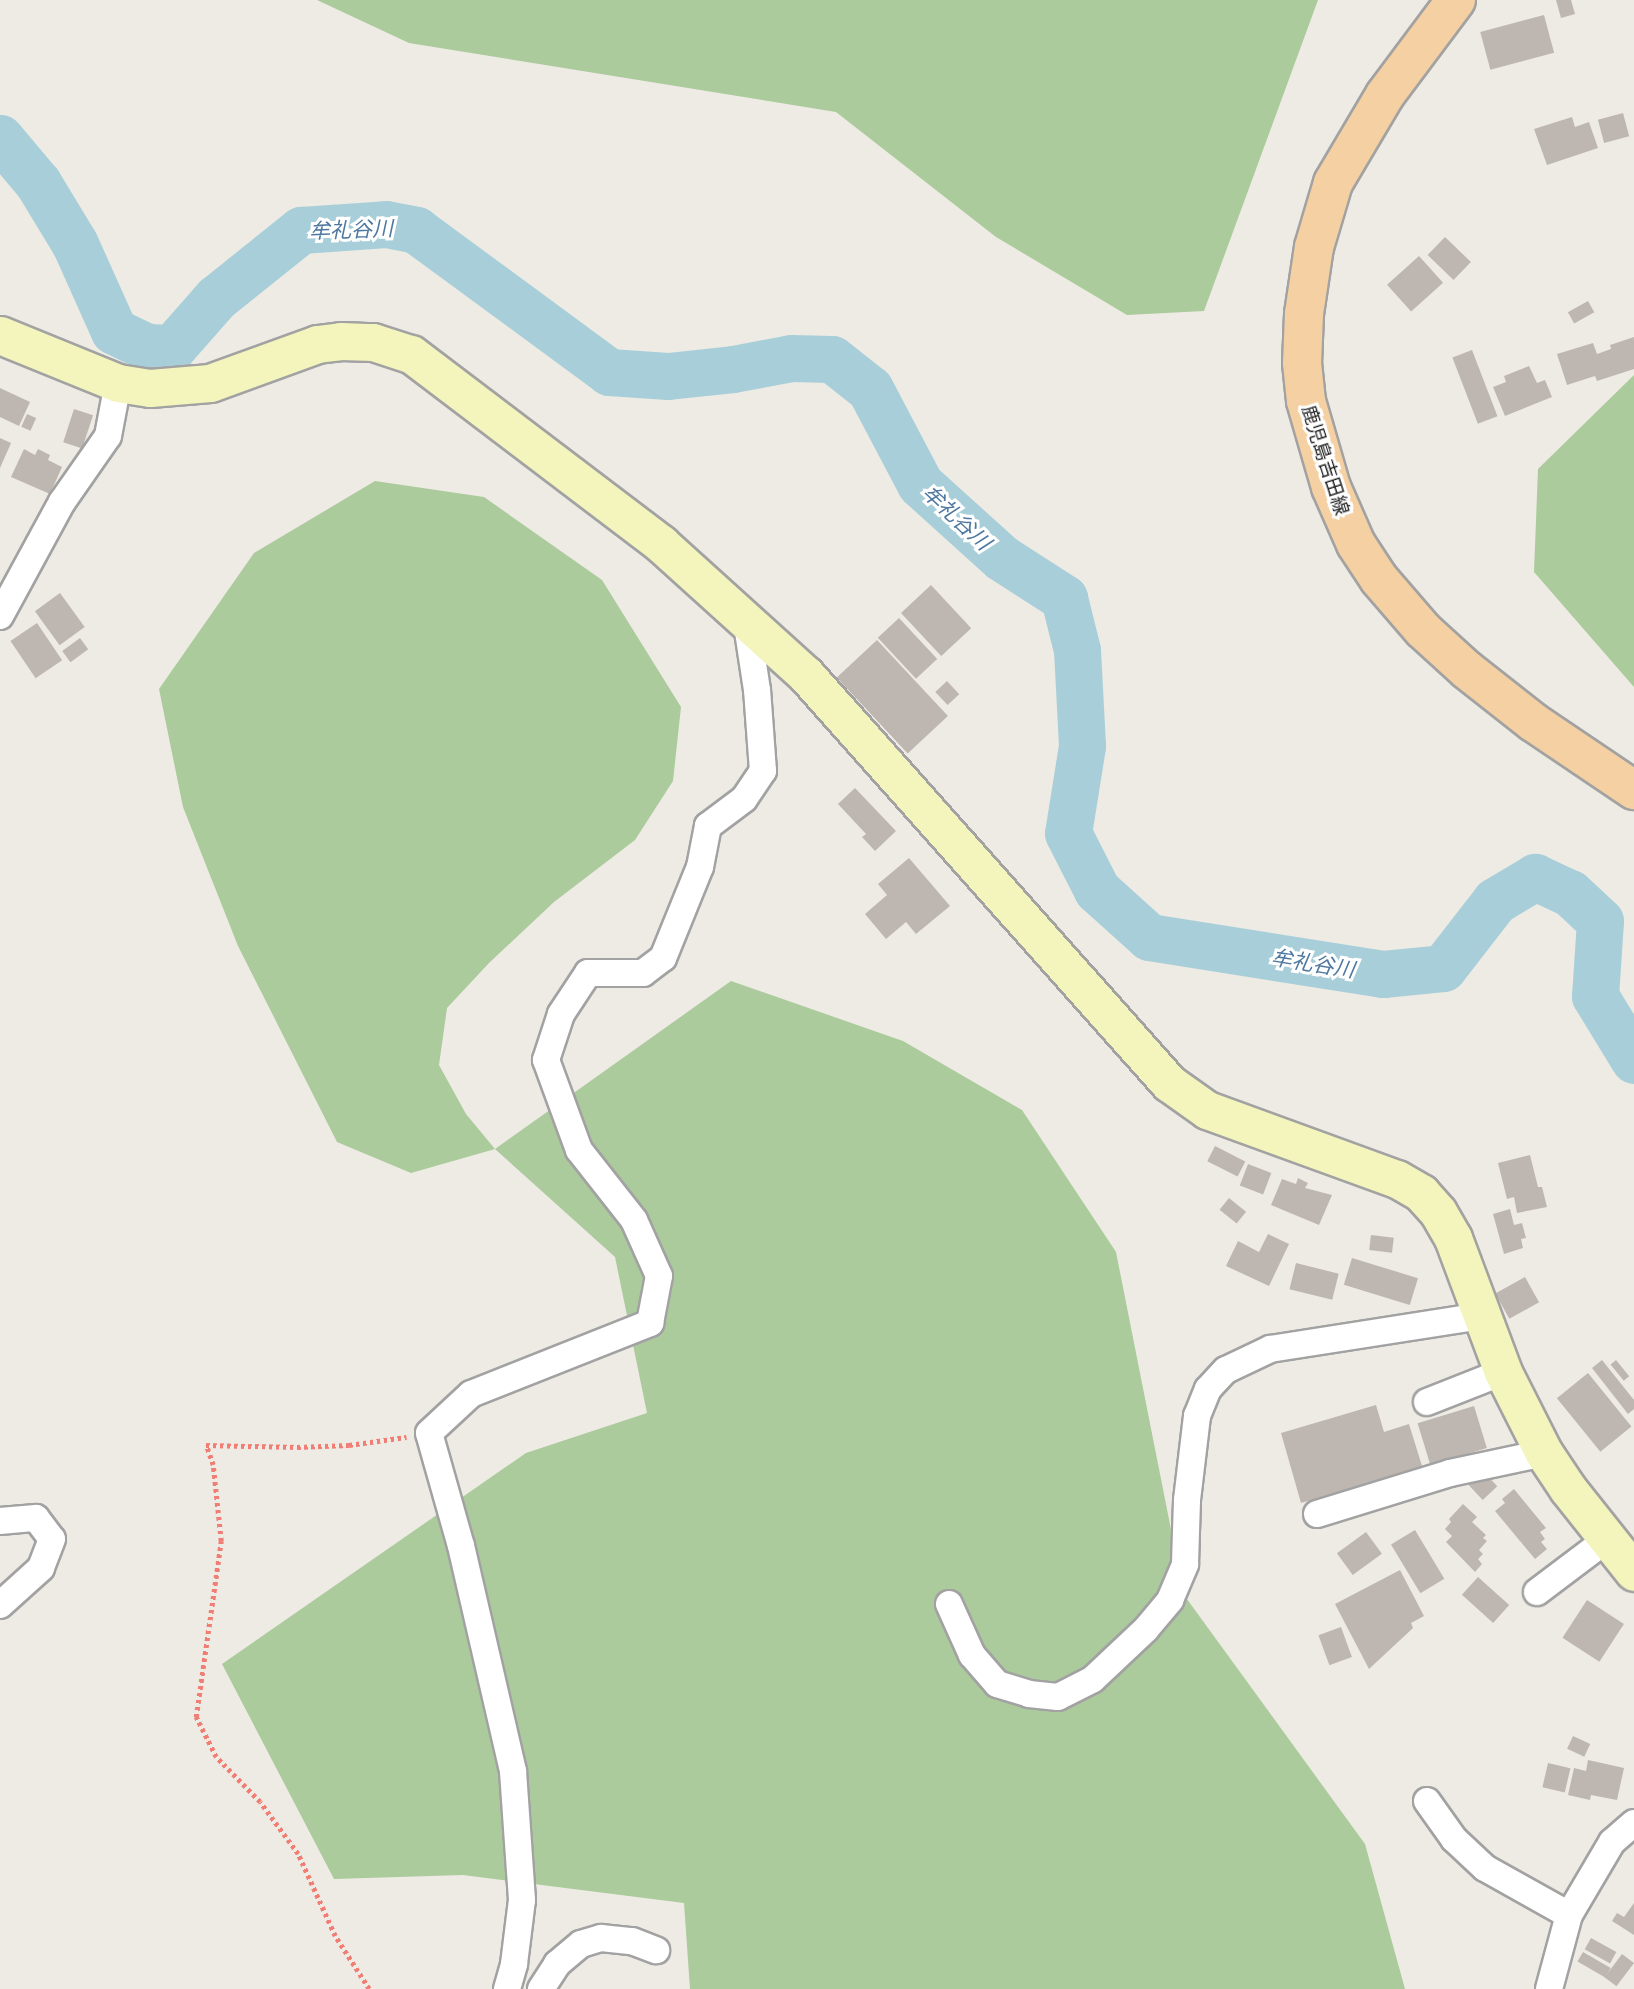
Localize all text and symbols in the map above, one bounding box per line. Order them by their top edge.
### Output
water label: 牟礼谷川 [309,215,393,243]
street label: 鹿児島吉田線 [1298,402,1354,518]
water label: 牟礼谷川 [918,479,996,555]
water label: 牟礼谷川 [1270,944,1356,982]

